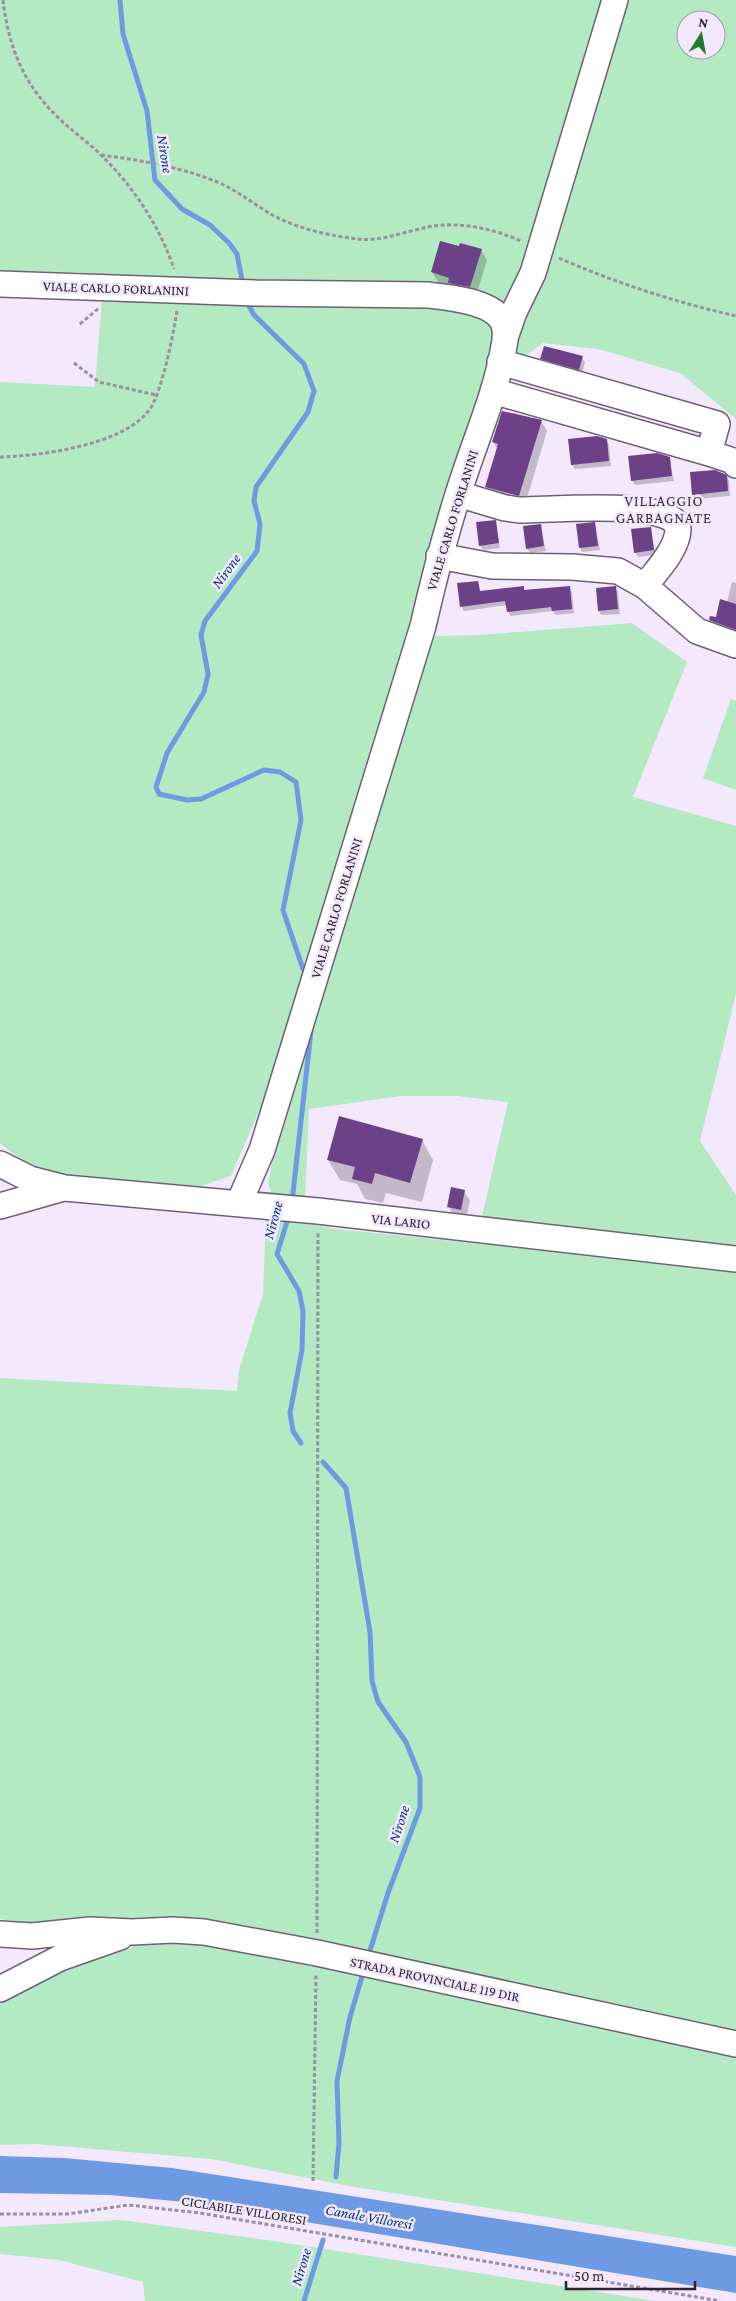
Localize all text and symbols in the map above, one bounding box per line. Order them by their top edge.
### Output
north arrow [676,10,726,60]
text: N [697,13,710,31]
water label: Nirone [154,134,176,175]
street label: VIALE CARLO FORLANINI [43,277,189,299]
street label: VIALE CARLO FORLANINI [423,448,481,592]
district label: VILLAGGIO GARBAGNATE [616,493,712,526]
water label: Nirone [208,550,244,591]
street label: VIALE CARLO FORLANINI [307,836,365,980]
water label: Nirone [260,1199,286,1241]
street label: VIA LARIO [371,1210,431,1232]
water label: Nirone [385,1803,413,1845]
street label: STRADA PROVINCIALE 119 DIR [349,1953,521,2005]
street label: CICLABILE VILLORESI [180,2192,308,2228]
water label: Canale Villoresi [324,2201,415,2233]
water label: Nirone [288,2246,314,2288]
scale bar [566,2258,695,2290]
text: 50 m [574,2268,604,2284]

